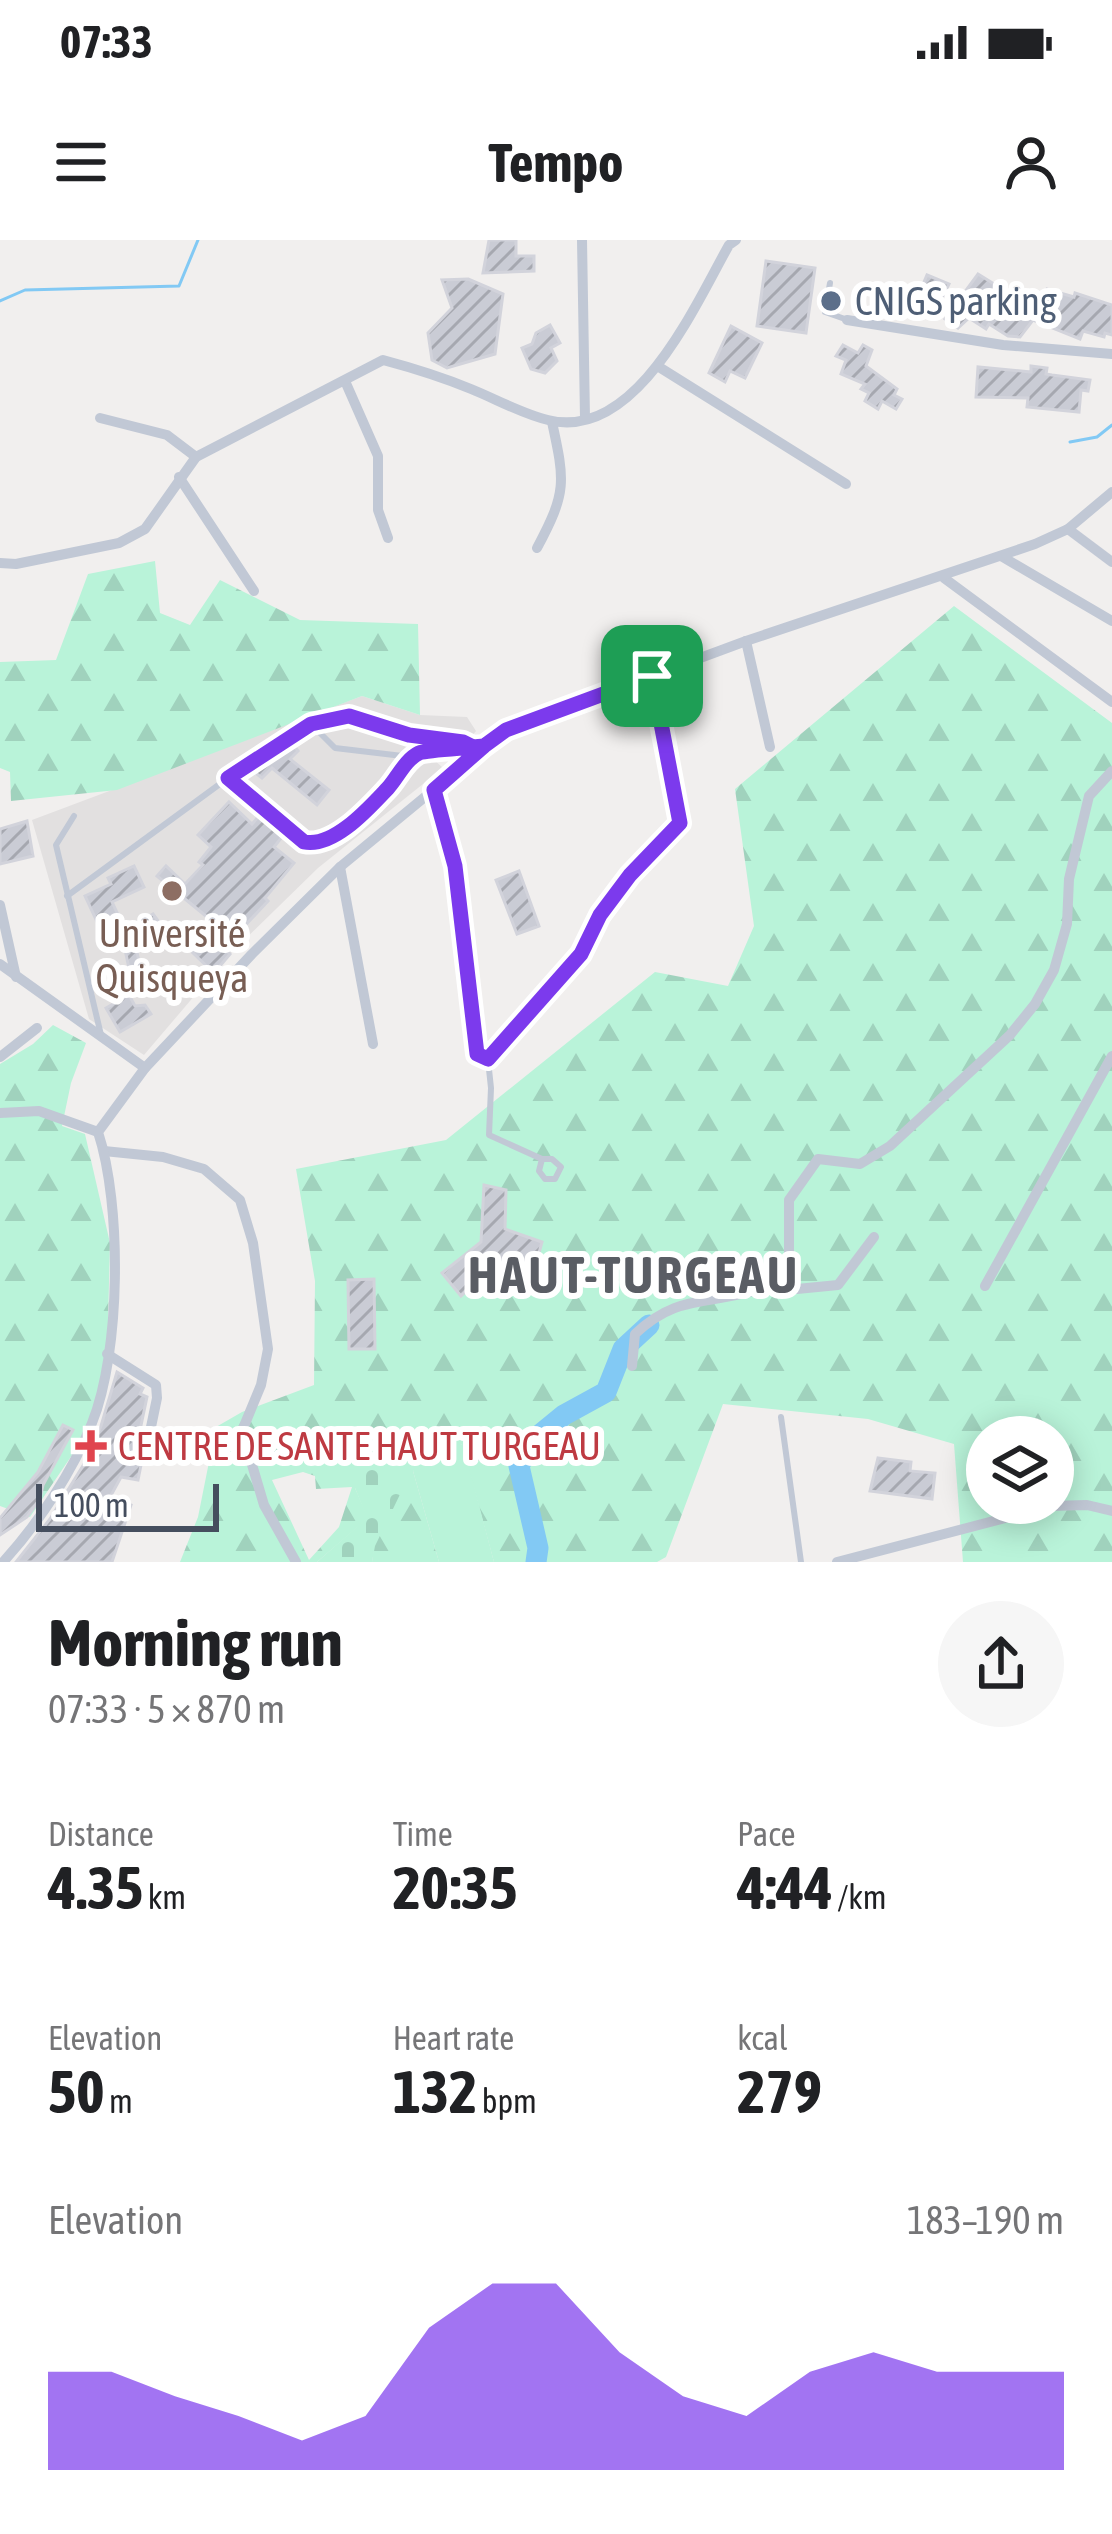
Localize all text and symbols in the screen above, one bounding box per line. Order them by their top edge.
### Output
text: 07:33 [60,16,153,68]
icon: menu [48,129,114,195]
icon: person [998,129,1064,195]
text: Tempo [489,132,623,193]
place label: CNIGS parking [855,279,1057,323]
marker: CNIGS parking [818,288,844,314]
pin [601,625,703,727]
icon: arrive [619,643,685,709]
marker: Université Quisqueya [159,878,185,904]
place label: Université Quisqueya [96,911,248,1000]
district label: HAUT-TURGEAU [468,1245,800,1304]
map controls [966,1416,1074,1524]
button: layers [966,1416,1074,1524]
place label: CENTRE DE SANTE HAUT TURGEAU [118,1424,601,1468]
marker: CENTRE DE SANTE HAUT TURGEAU [75,1430,107,1462]
scale bar [36,1478,219,1531]
text: 100 m [54,1486,129,1524]
button: share [938,1601,1064,1727]
text: Morning run [48,1604,343,1680]
text: 07:33 · 5 × 870 m [48,1687,285,1731]
text: Distance [48,1815,154,1853]
text: Time [393,1815,453,1853]
text: Pace [737,1815,795,1853]
text: 4.35 [48,1853,143,1922]
text: 20:35 [393,1853,517,1922]
text: 4:44 [737,1853,833,1922]
text: km [143,1878,186,1916]
text: /km [833,1878,887,1916]
text: Elevation [48,2019,162,2057]
text: Heart rate [393,2019,514,2057]
text: kcal [737,2019,788,2057]
text: 50 [48,2057,104,2126]
text: 132 [393,2057,477,2126]
text: 279 [737,2057,822,2126]
text: m [104,2082,133,2120]
text: bpm [477,2082,537,2120]
text: Elevation [48,2198,183,2242]
text: 183–190 m [907,2198,1064,2242]

